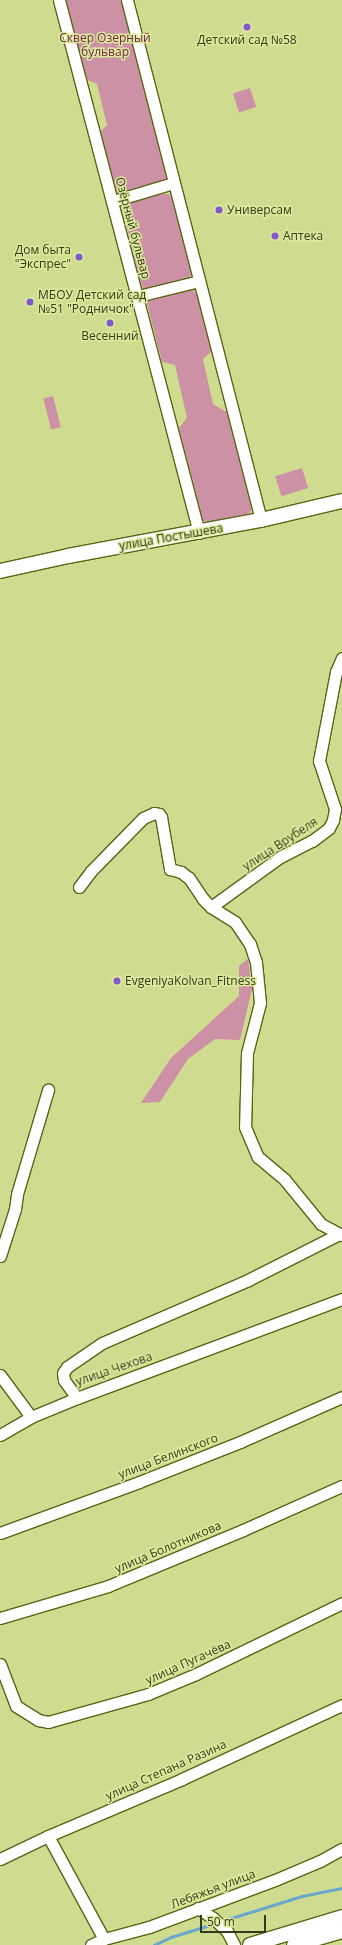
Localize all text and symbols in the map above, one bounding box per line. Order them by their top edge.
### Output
marker: Детский сад №58 [242,22,252,32]
park label: Сквер Озерный бульвар [59,31,151,59]
place label: Детский сад №58 [197,33,297,47]
street label: Озёрный бульвар [112,176,154,280]
place label: Универсам [227,203,292,217]
marker: Универсам [214,205,224,215]
place label: Аптека [283,229,323,243]
marker: Аптека [270,231,280,241]
place label: Дом быта "Экспрес" [15,243,71,271]
marker: Дом быта "Экспрес" [74,252,84,262]
place label: МБОУ Детский сад №51 "Родничок" [38,288,146,316]
marker: МБОУ Детский сад №51 "Родничок" [25,297,35,307]
marker: Весенний [105,318,115,328]
place label: Весенний [81,329,139,343]
street label: улица Постышева [118,521,224,553]
street label: улица Врубеля [240,814,320,874]
place label: EvgeniyaKolvan_Fitness [125,974,256,988]
marker: EvgeniyaKolvan_Fitness [112,976,122,986]
street label: улица Чехова [74,1349,154,1389]
street label: улица Белинского [116,1430,220,1482]
street label: улица Болотникова [113,1518,223,1576]
street label: улица Пугачёва [143,1637,233,1687]
street label: улица Степана Разина [103,1737,229,1803]
street label: Лебяжья улица [169,1866,257,1912]
scale bar [202,1907,268,1933]
text: 50 m [207,1913,235,1930]

